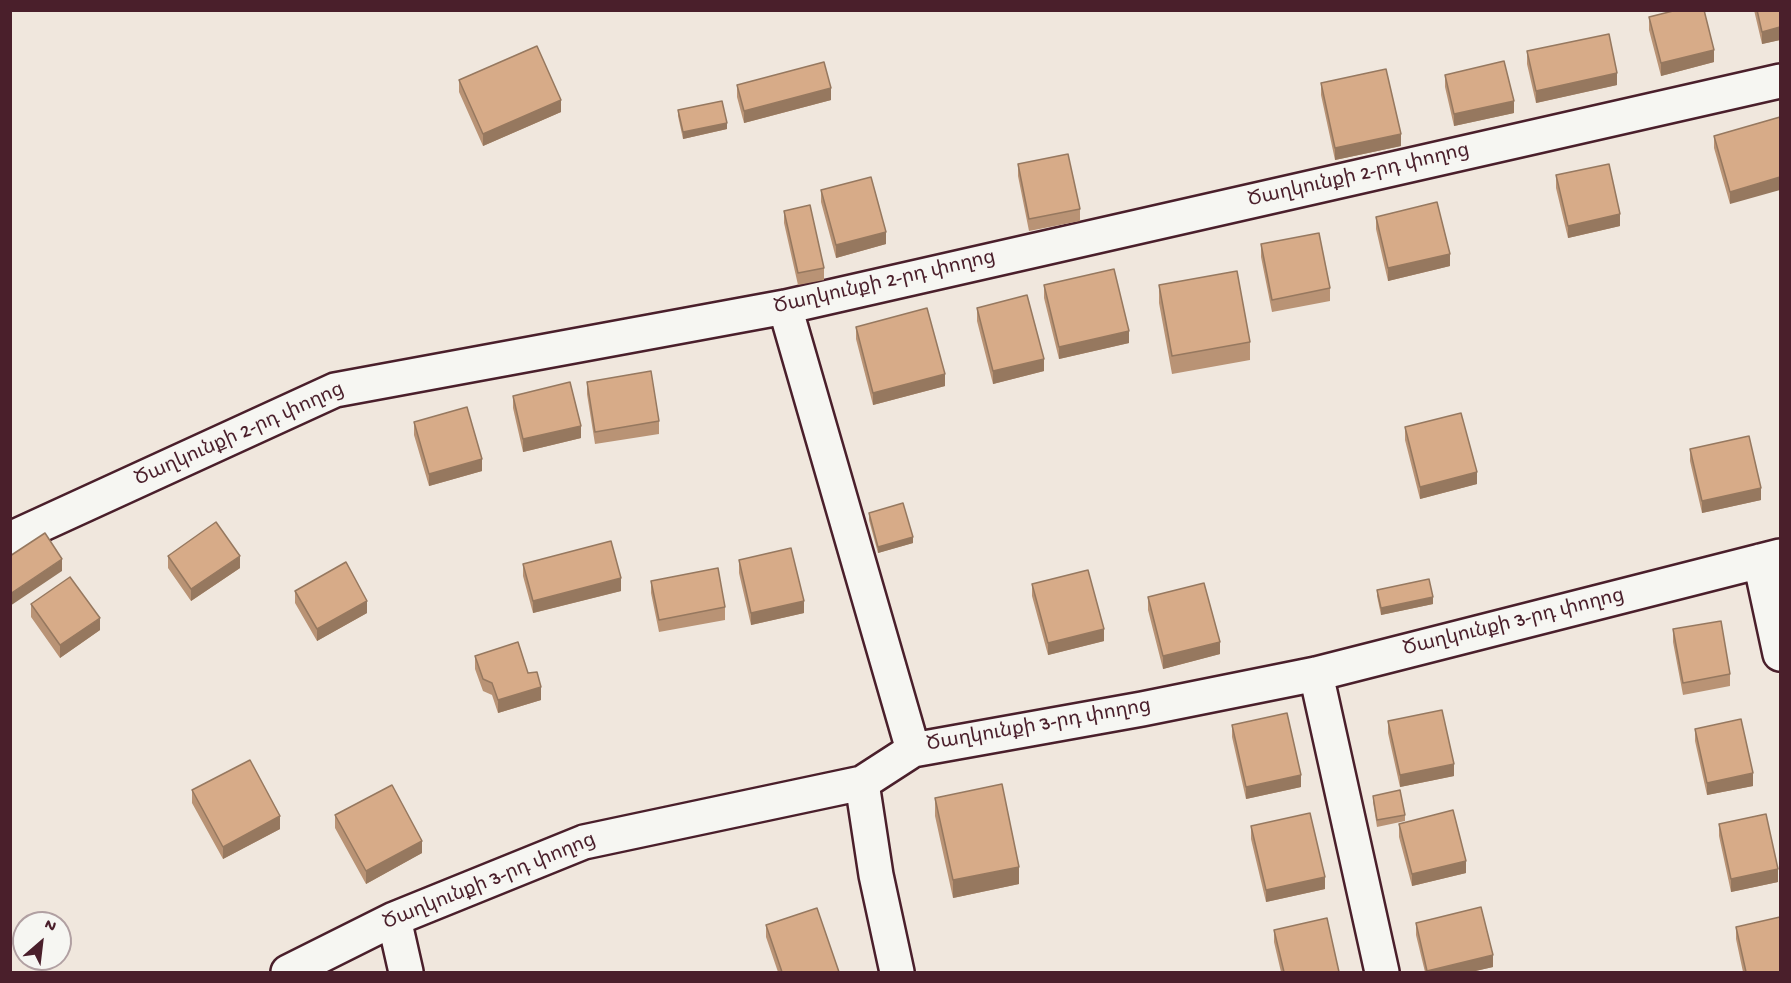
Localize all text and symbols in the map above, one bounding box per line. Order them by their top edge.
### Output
street label: Ծաղկունքի 2-րդ փողոց [1246,140,1472,214]
street label: Ծաղկունքի 2-րդ փողոց [772,247,998,321]
street label: Ծաղկունքի 2-րդ փողոց [132,379,348,493]
street label: Ծաղկունքի 3-րդ փողոց [1401,585,1627,663]
street label: Ծաղկունքի 3-րդ փողոց [925,695,1153,759]
street label: Ծաղկունքի 3-րդ փողոց [380,829,600,937]
north arrow [12,911,72,971]
text: N [41,916,59,937]

